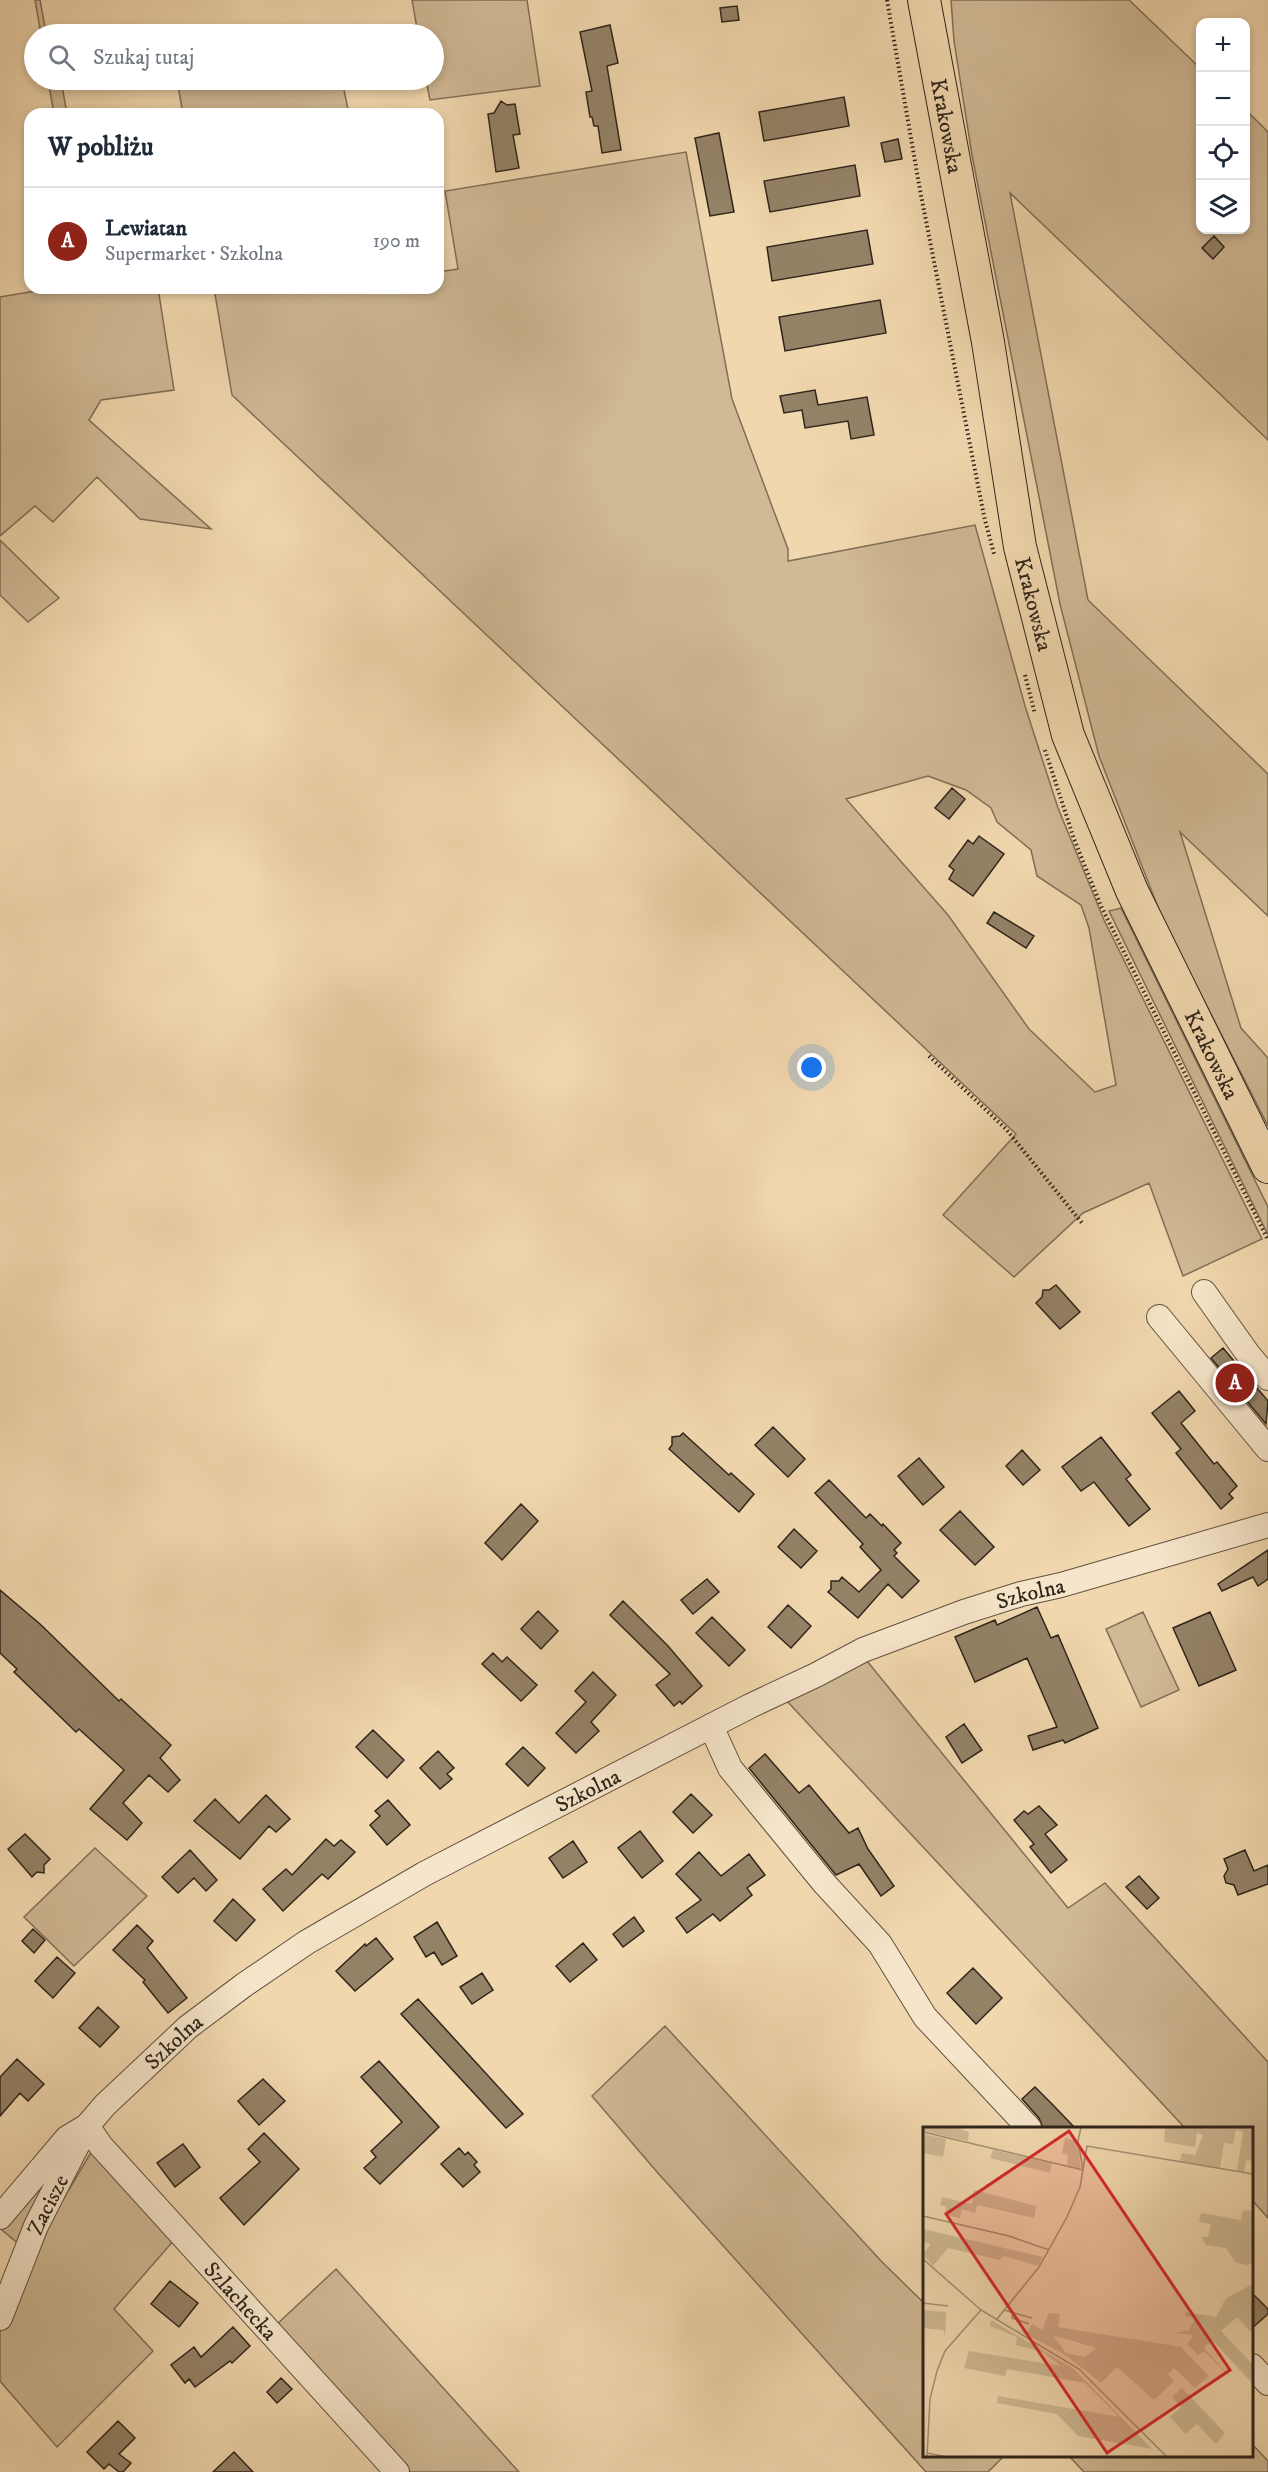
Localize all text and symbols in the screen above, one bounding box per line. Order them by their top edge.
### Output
map controls [1196,18,1250,234]
button: + [1196,18,1250,72]
search box [24,24,444,90]
icon: search [45,41,78,74]
text: Szukaj tutaj [93,44,194,71]
button: − [1196,72,1250,126]
street label: Krakowska [924,76,968,176]
button: locate [1196,126,1250,180]
text: W pobliżu [48,131,153,164]
button: layers [1196,180,1250,234]
text: Lewiatan [105,215,187,242]
text: A [61,229,74,254]
text: 190 m [373,229,420,254]
text: Supermarket · Szkolna [105,242,283,267]
street label: Krakowska [1008,554,1058,655]
street label: Krakowska [1178,1006,1245,1104]
your location [797,1053,826,1082]
pin: A [1216,1360,1254,1406]
street label: Szkolna [993,1572,1068,1616]
street label: Szkolna [551,1763,626,1819]
street label: Szkolna [139,2008,209,2076]
inset map [923,2127,1253,2457]
street label: Zacisze [22,2170,75,2239]
street label: Szlachecka [198,2257,283,2347]

